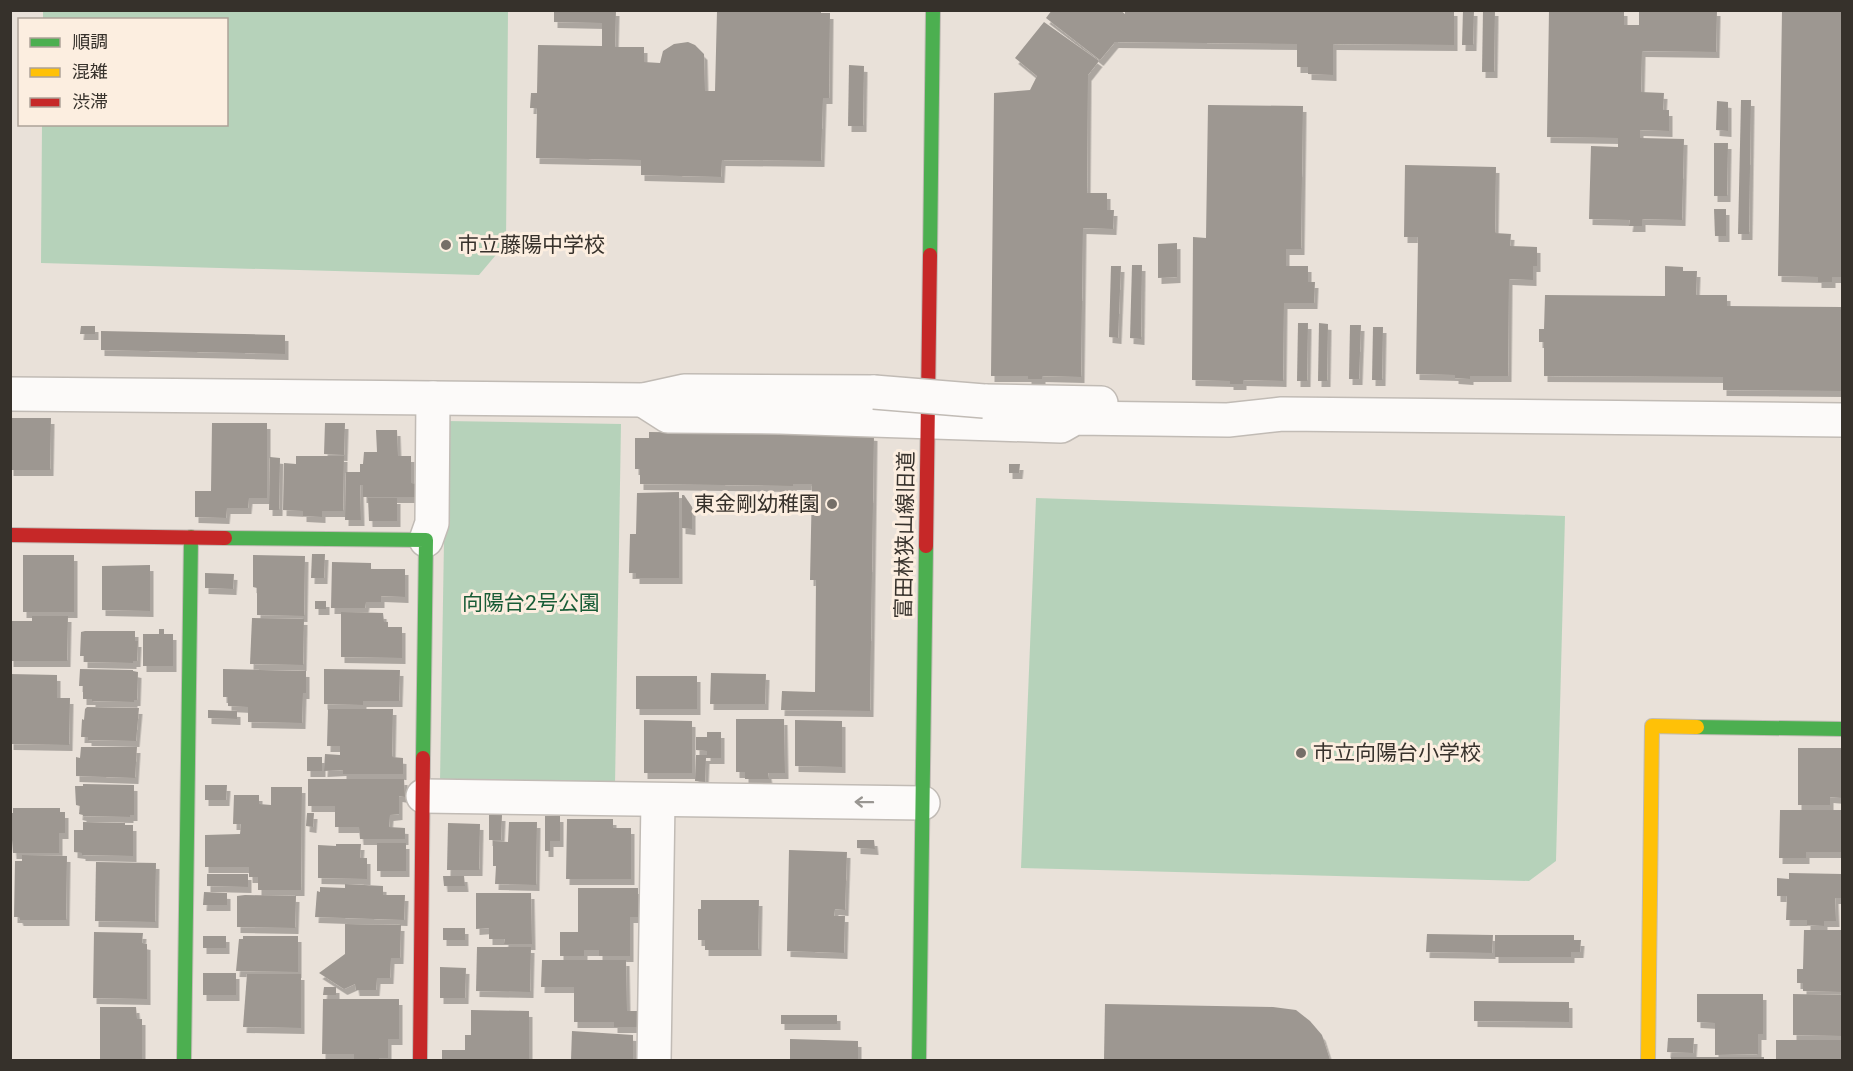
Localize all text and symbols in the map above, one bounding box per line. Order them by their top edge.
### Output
legend [18,18,228,126]
text: 順調 [72,31,108,52]
text: 混雑 [72,61,108,82]
text: 渋滞 [72,91,108,112]
place label: 市立藤陽中学校 [458,233,605,257]
marker: 市立藤陽中学校 [439,238,453,252]
street label: 富田林狭山線旧道 [892,451,918,619]
place label: 東金剛幼稚園 [694,492,820,516]
marker: 東金剛幼稚園 [825,497,839,511]
park label: 向陽台2号公園 [462,591,600,615]
place label: 市立向陽台小学校 [1313,741,1481,765]
marker: 市立向陽台小学校 [1294,746,1308,760]
one-way arrow [855,797,875,808]

